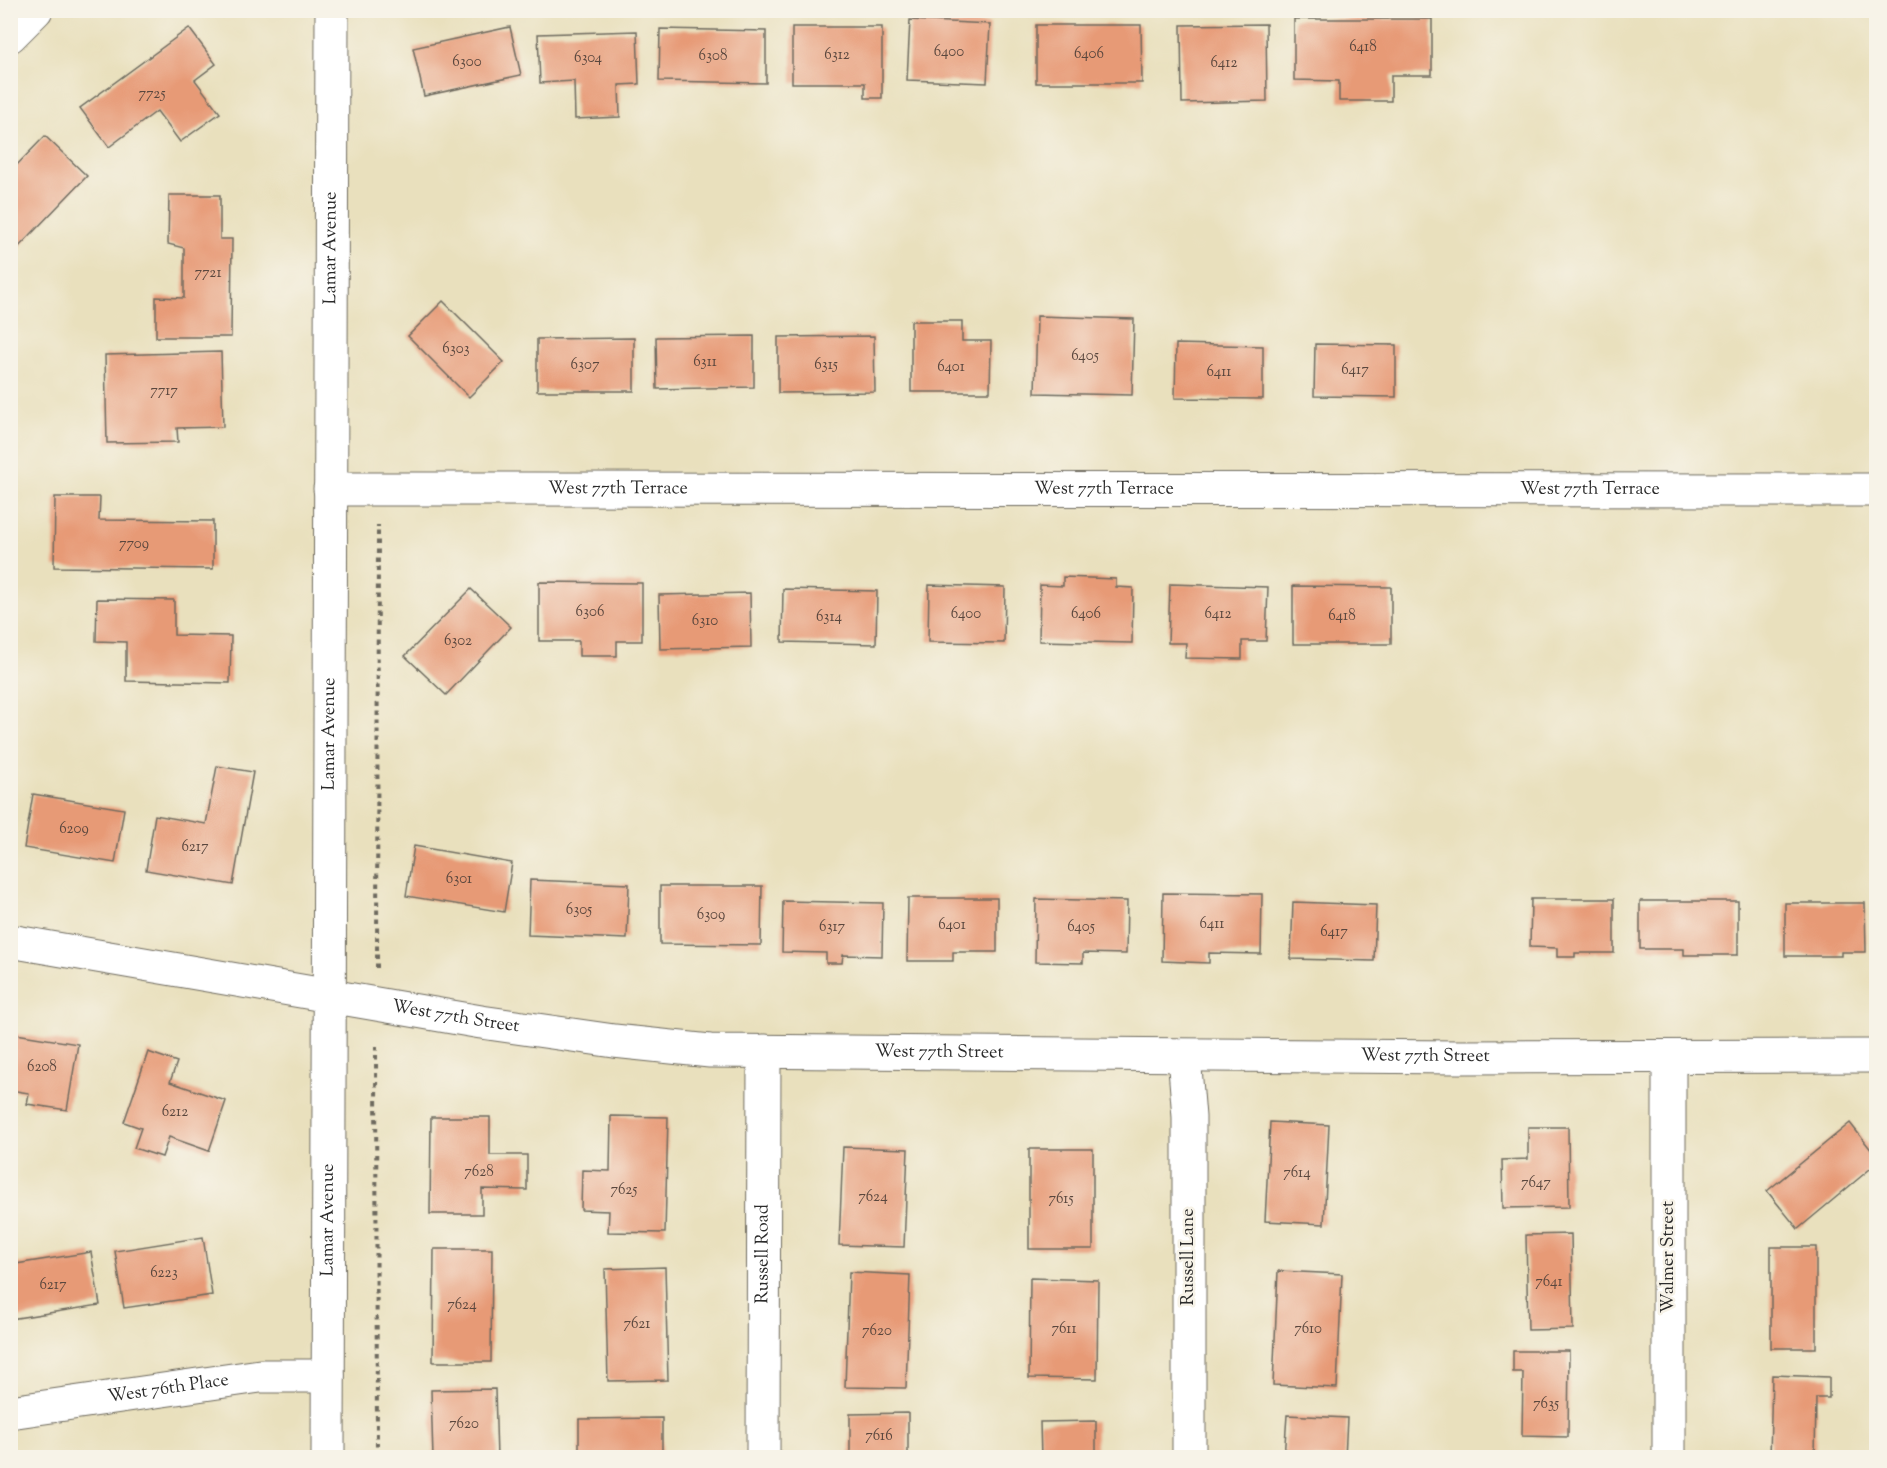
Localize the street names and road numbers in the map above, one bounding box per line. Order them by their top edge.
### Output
street label: Lamar Avenue [318,192,344,304]
street label: West 77th Terrace [548,476,688,502]
street label: West 77th Terrace [1034,476,1174,503]
street label: West 77th Terrace [1520,477,1660,503]
street label: Lamar Avenue [317,678,343,790]
street label: West 77th Street [390,994,521,1040]
street label: West 77th Street [875,1039,1004,1066]
street label: West 77th Street [1361,1043,1490,1070]
street label: Lamar Avenue [316,1164,342,1276]
street label: Walmer Street [1656,1201,1682,1313]
street label: Russell Road [750,1204,777,1304]
street label: Russell Lane [1176,1208,1202,1306]
street label: West 76th Place [106,1368,231,1411]

